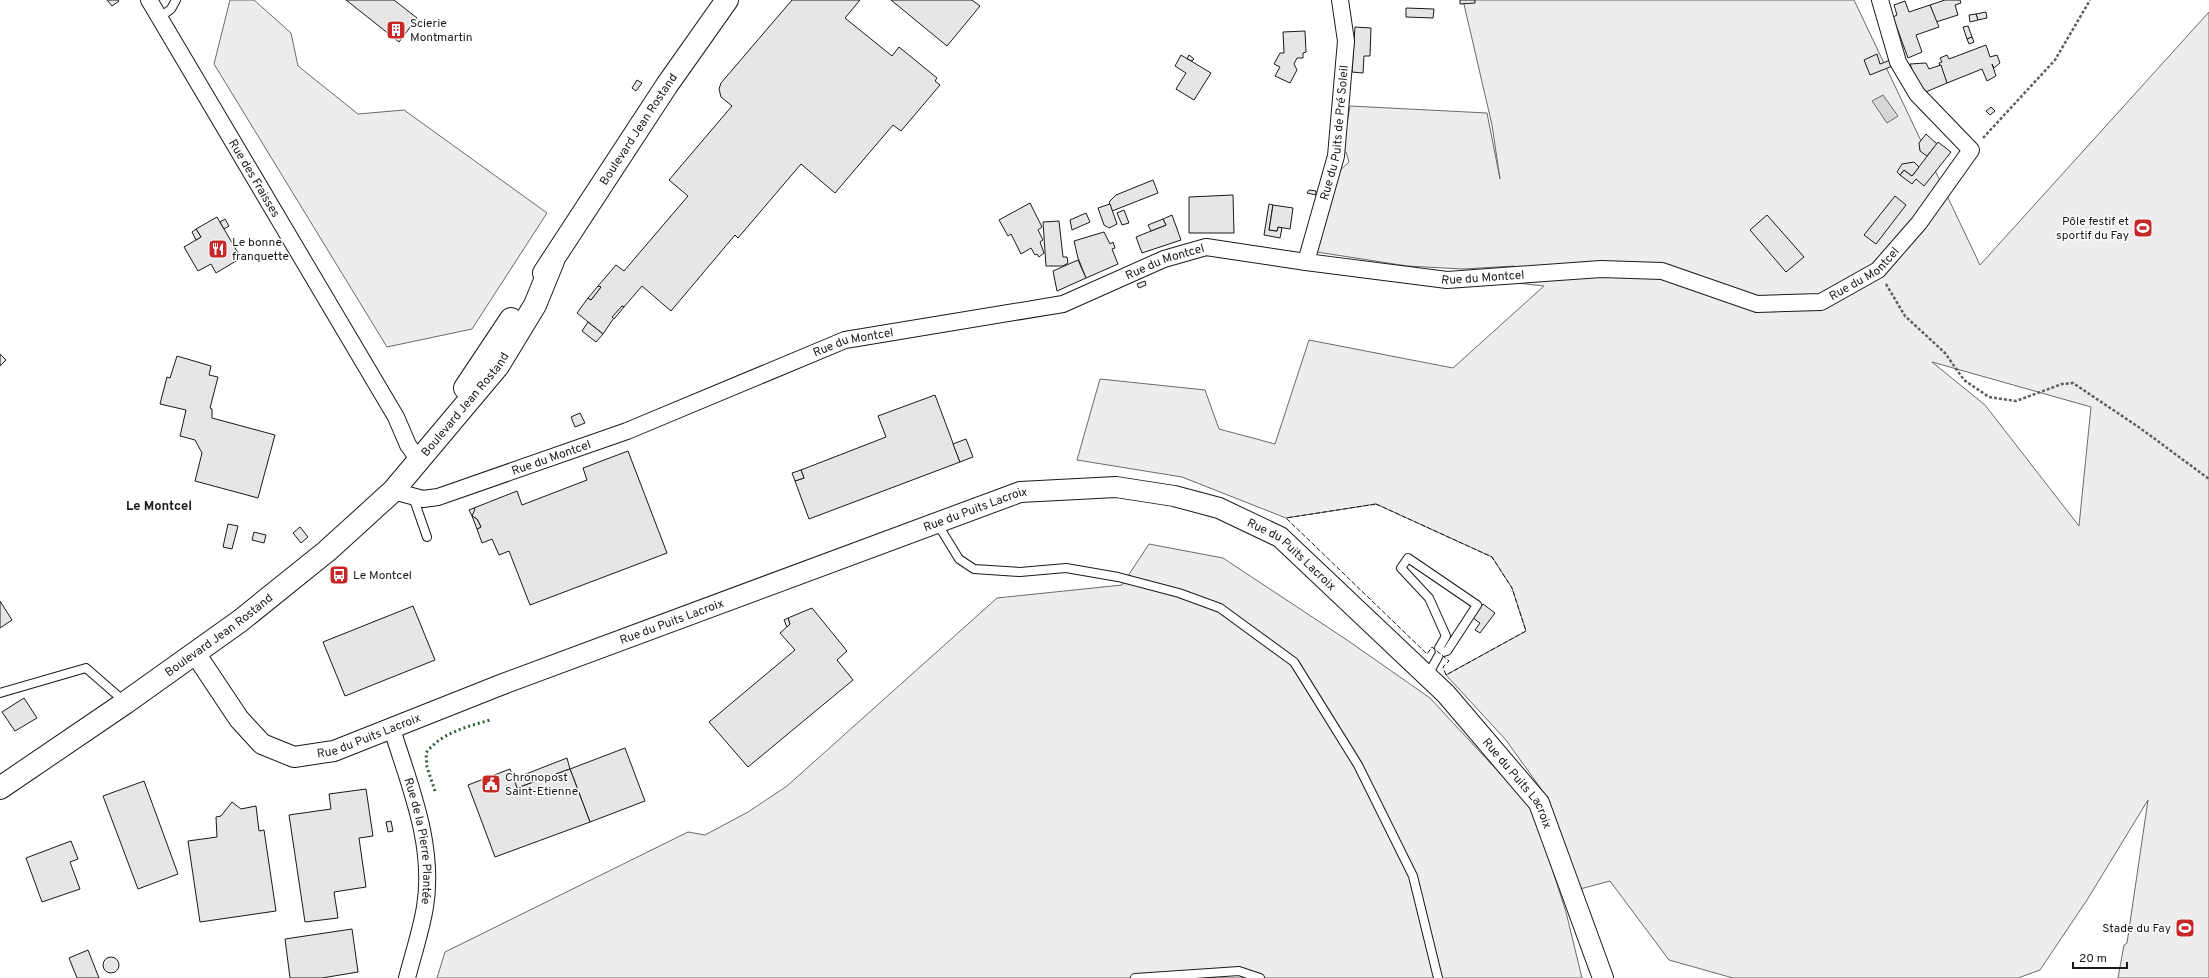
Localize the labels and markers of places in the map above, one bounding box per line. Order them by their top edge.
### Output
place label: Scierie Montmartin [410,16,473,46]
building icon: Scierie Montmartin [385,19,407,41]
place label: Pôle festif et sportif du Fay [2056,214,2129,244]
sports icon: Pôle festif et sportif du Fay [2132,217,2154,239]
place label: Le bonne franquette [232,235,289,265]
restaurant icon: Le bonne franquette [207,238,229,260]
bus stop icon: Le Montcel [328,564,350,586]
place label: Le Montcel [353,568,412,584]
place label: Chronopost Saint-Etienne [505,770,578,800]
public building icon: Chronopost Saint-Etienne [480,773,502,795]
sports icon: Stade du Fay [2174,917,2196,939]
place label: Stade du Fay [2102,921,2171,937]

